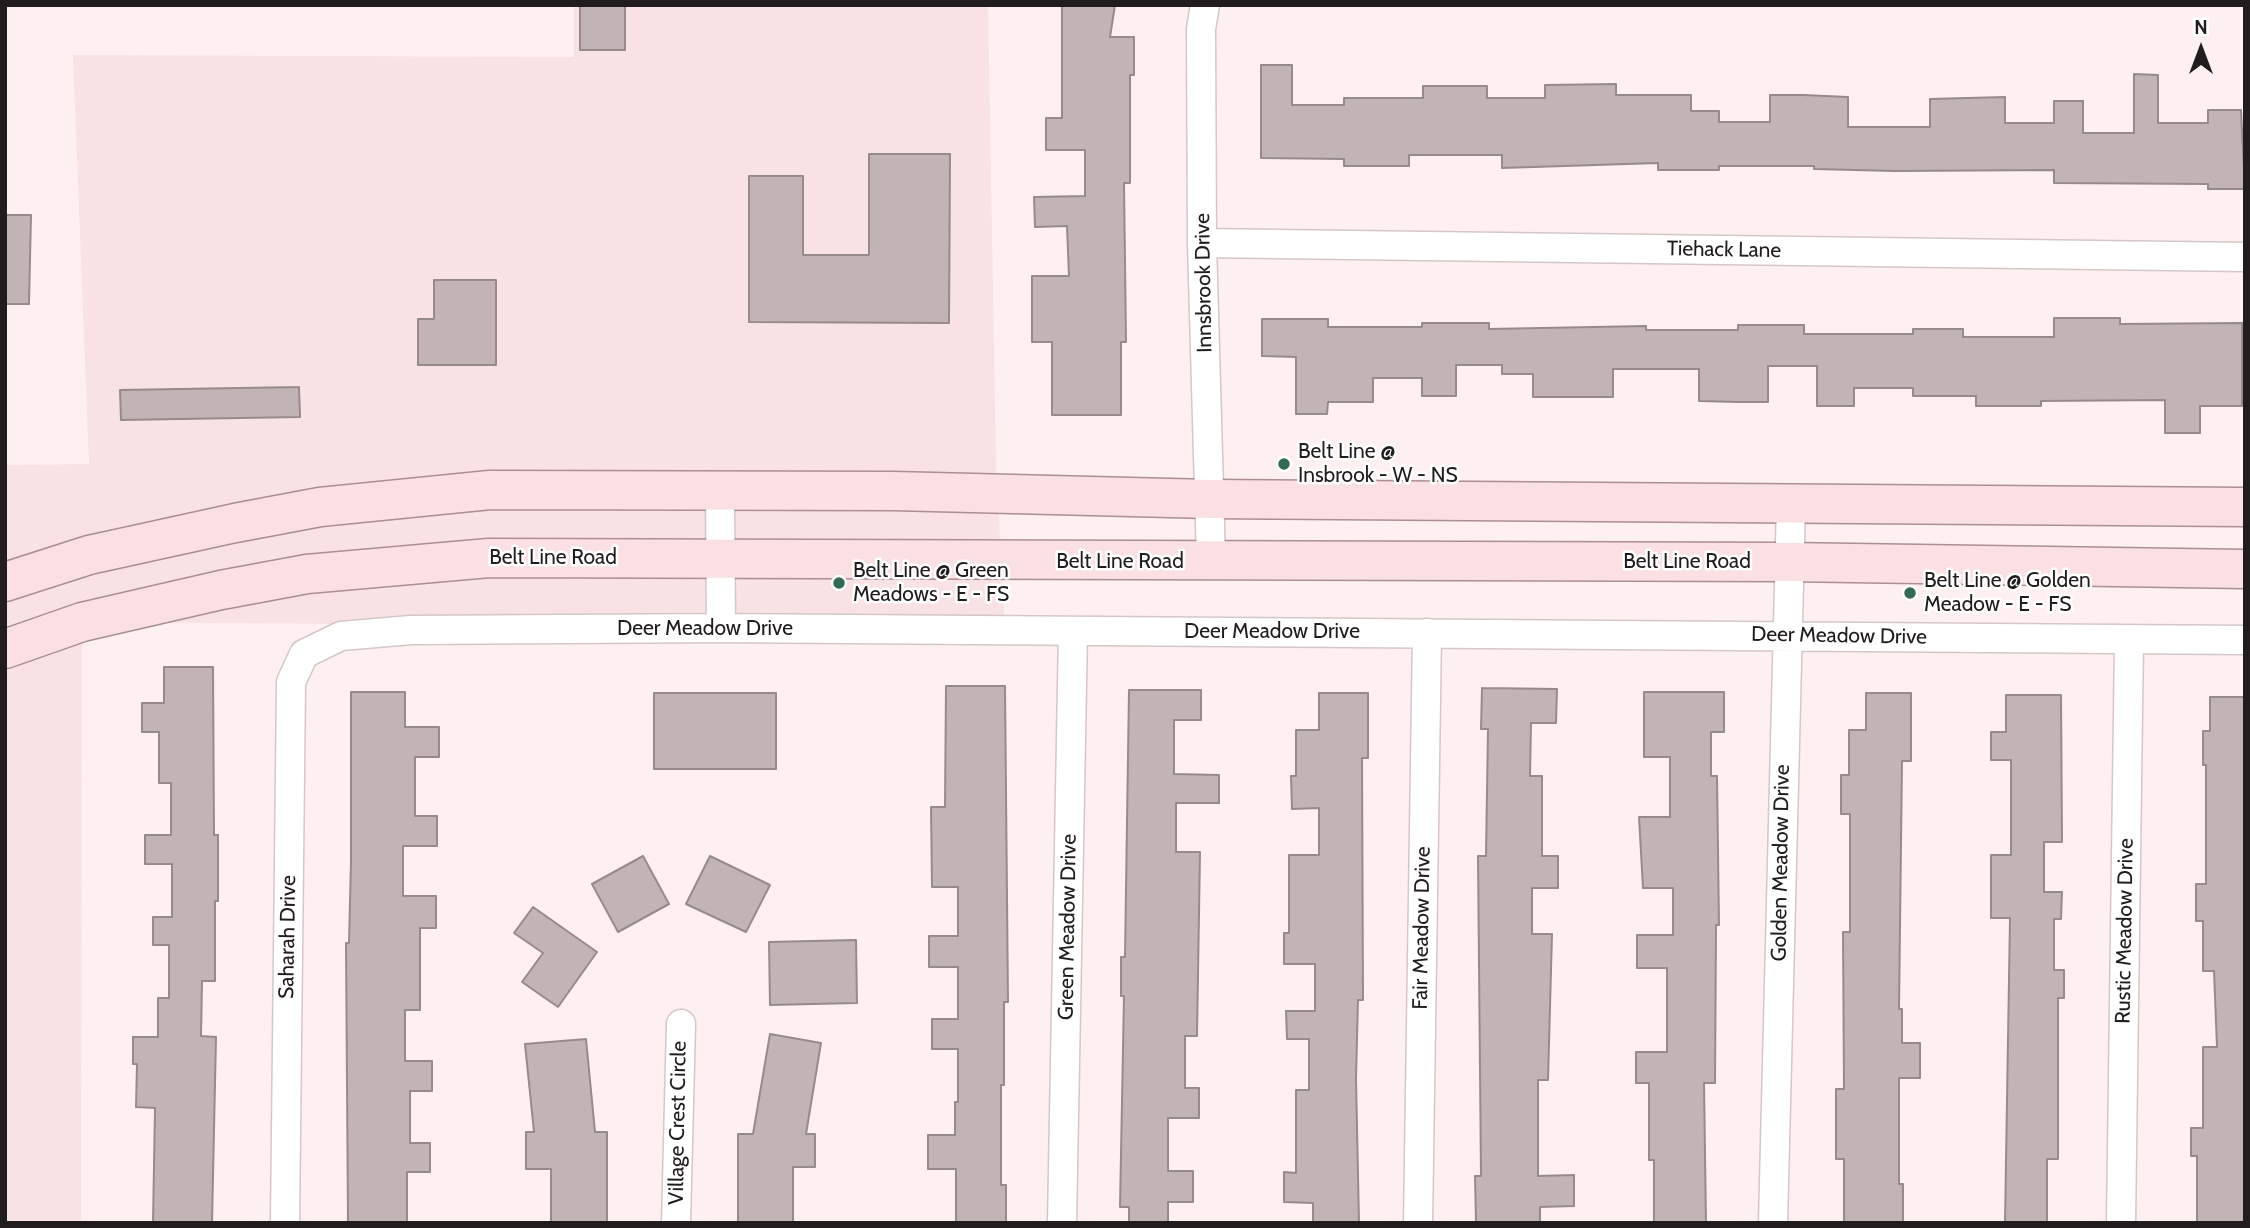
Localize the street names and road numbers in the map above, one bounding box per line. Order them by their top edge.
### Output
street label: Innsbrook Drive [1190,213,1218,353]
street label: Tiehack Lane [1667,236,1781,264]
street label: Belt Line Road [489,545,617,571]
street label: Belt Line Road [1056,549,1184,575]
street label: Belt Line Road [1623,549,1751,575]
street label: Deer Meadow Drive [617,616,793,642]
street label: Deer Meadow Drive [1184,619,1360,645]
street label: Deer Meadow Drive [1751,622,1927,650]
street label: Golden Meadow Drive [1767,764,1795,962]
street label: Green Meadow Drive [1054,834,1082,1020]
street label: Rustic Meadow Drive [2111,838,2139,1024]
street label: Fair Meadow Drive [1408,846,1436,1010]
street label: Saharah Drive [274,875,302,999]
street label: Village Crest Circle [664,1041,692,1205]

